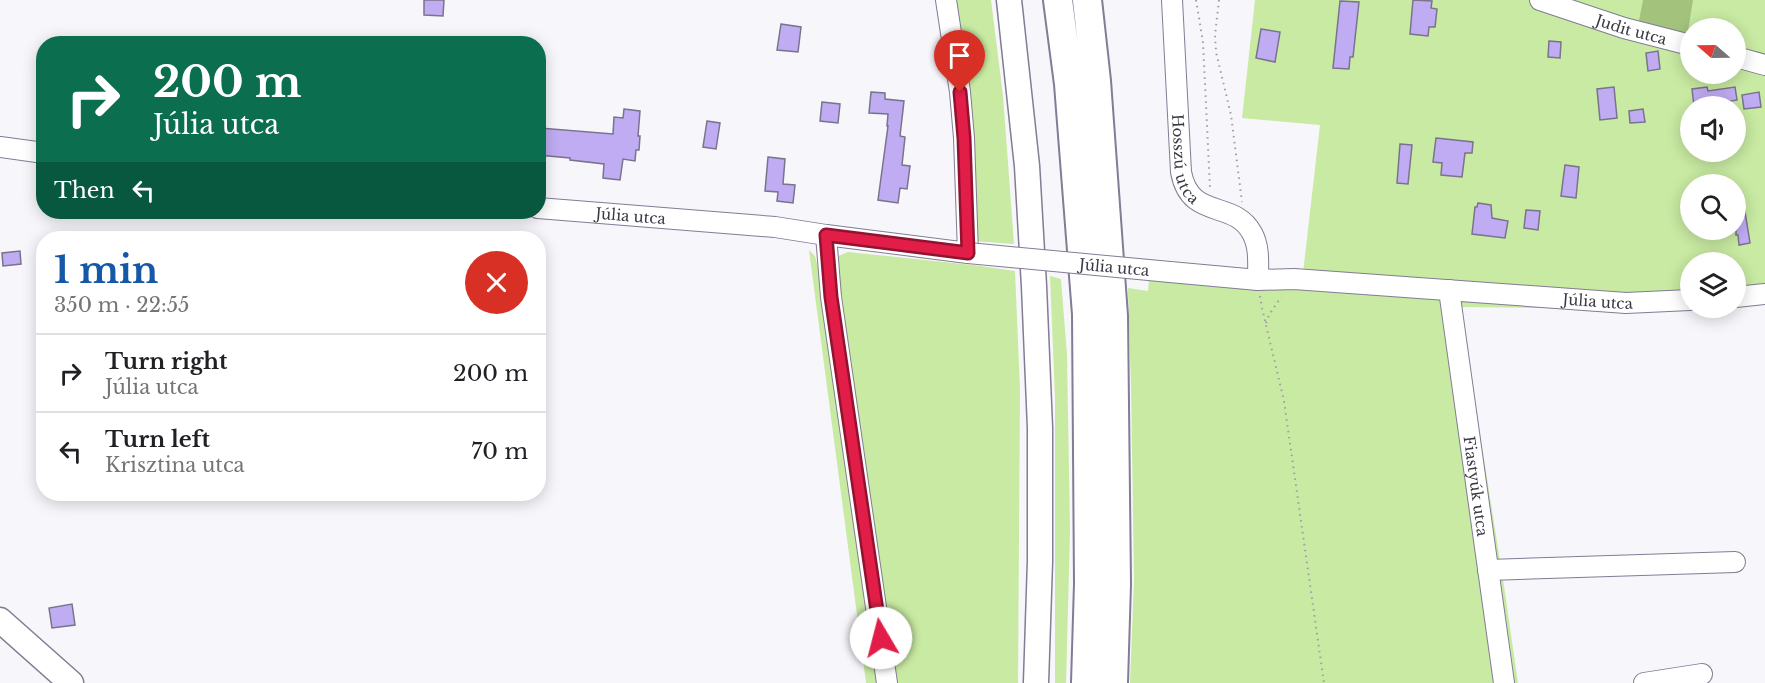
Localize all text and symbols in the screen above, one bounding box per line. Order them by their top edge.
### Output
street label: Judit utca [1592,9,1670,48]
north arrow [1680,18,1746,84]
map controls [1680,18,1746,318]
pin [934,30,985,92]
icon: arrive [943,39,976,72]
text: 200 m [153,56,301,108]
icon: right [54,60,132,138]
button: sound [1680,96,1746,162]
text: Júlia utca [153,108,279,141]
street label: Hosszú utca [1168,113,1204,208]
icon: left [127,174,160,207]
button: search [1680,174,1746,240]
text: Then [54,177,115,204]
street label: Júlia utca [593,203,667,228]
text: 1 min [54,248,158,293]
button: close [465,251,528,314]
button: layers [1680,252,1746,318]
street label: Júlia utca [1077,254,1151,280]
street label: Júlia utca [1560,289,1634,313]
text: 350 m · 22:55 [54,293,189,317]
text: Turn right [105,348,227,375]
icon: right [54,357,87,390]
text: 200 m [453,360,528,387]
text: Júlia utca [105,375,199,399]
text: Turn left [105,426,210,453]
icon: left [54,435,87,468]
street label: Fiastyúk utca [1460,435,1493,538]
text: 70 m [471,438,528,465]
text: Krisztina utca [105,453,245,477]
position arrow [849,606,913,670]

